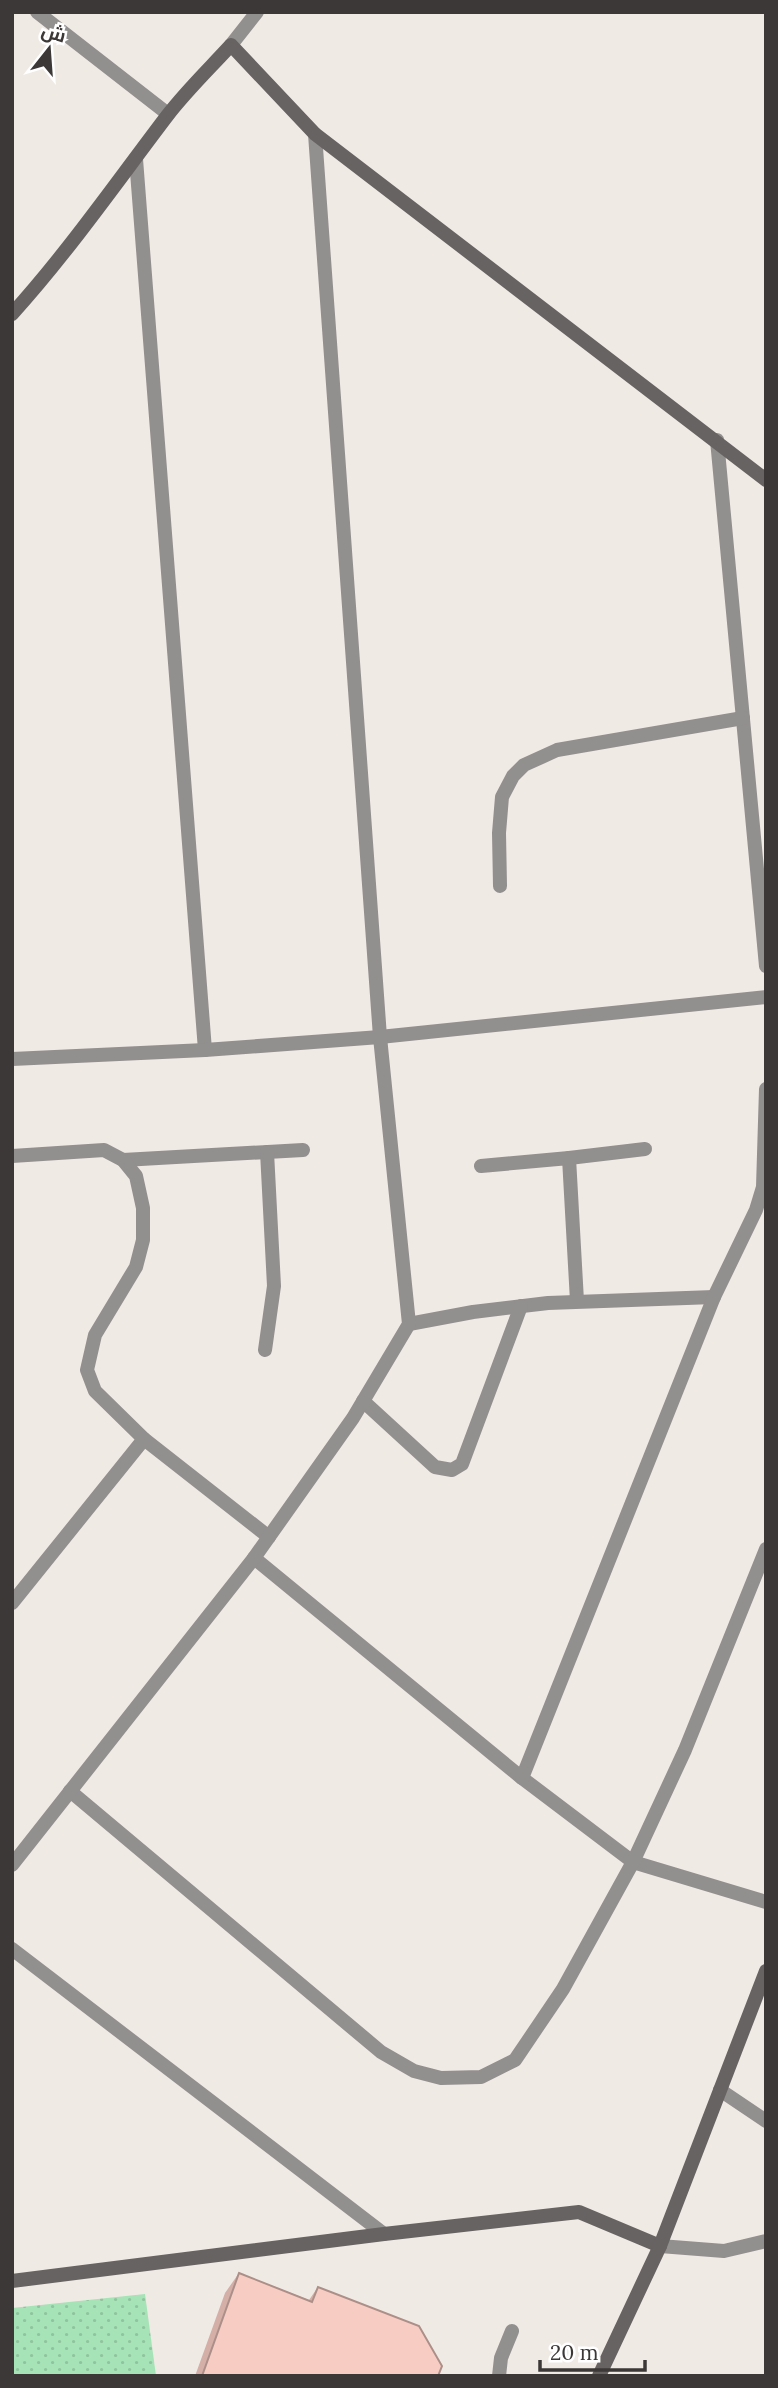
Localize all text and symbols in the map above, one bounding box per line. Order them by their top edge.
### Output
north arrow [14,14,84,84]
text: ش [39,18,69,48]
scale bar [540,2328,645,2372]
text: 20 m [550,2339,599,2366]

